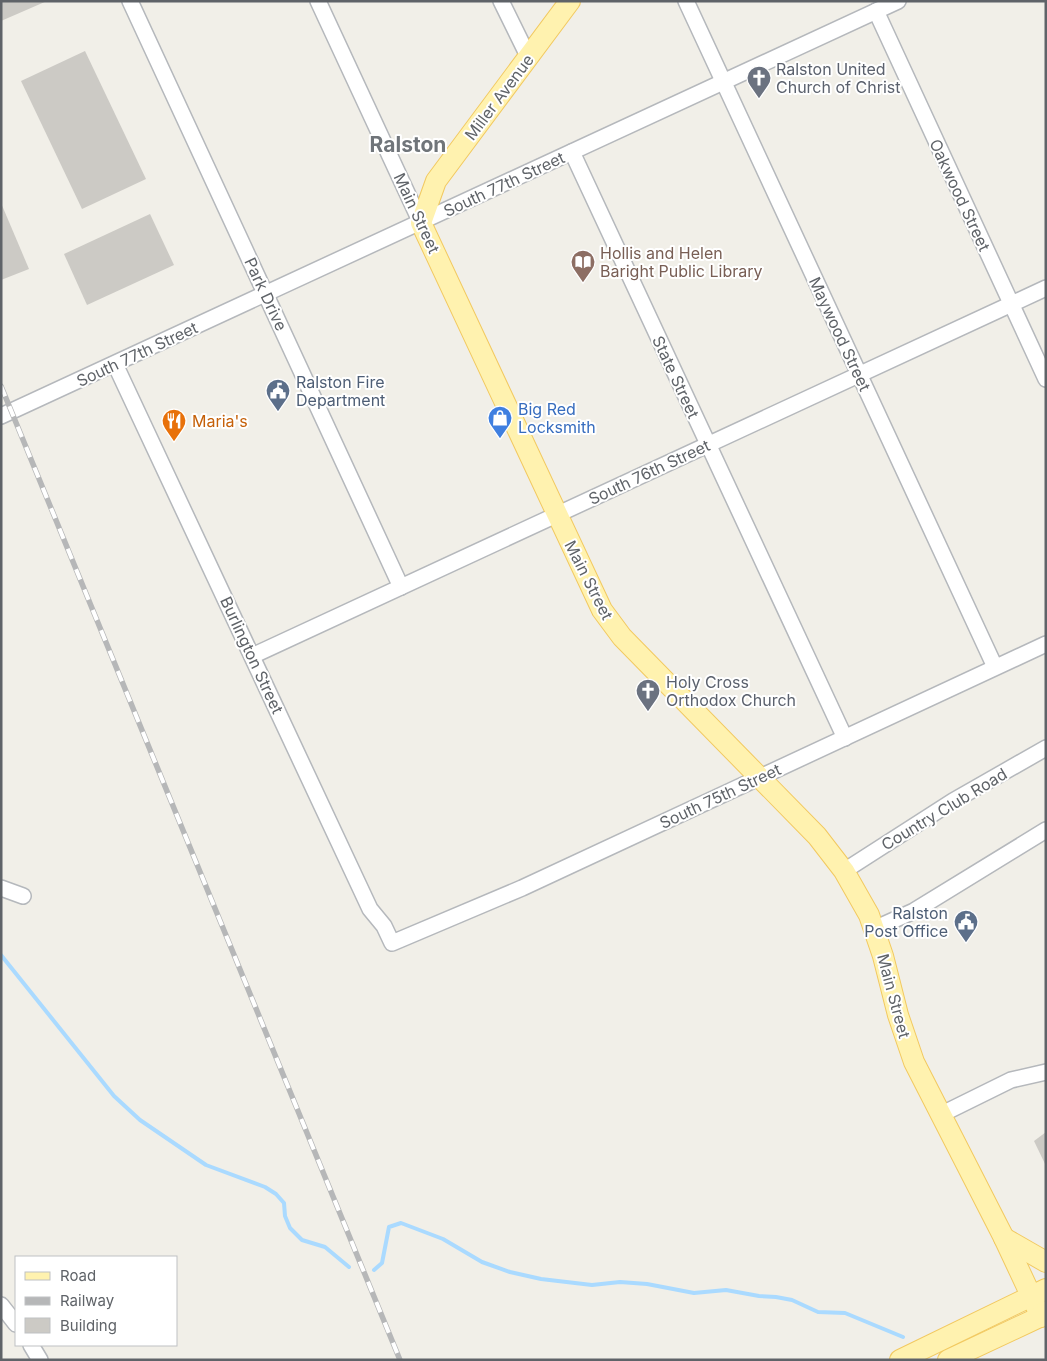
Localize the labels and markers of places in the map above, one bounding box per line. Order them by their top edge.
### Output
place label: Ralston United Church of Christ [776,59,900,97]
church icon: Ralston United Church of Christ [746,65,772,99]
place label: Hollis and Helen Baright Public Library [600,243,762,281]
library icon: Hollis and Helen Baright Public Library [570,249,596,283]
place label: Ralston Fire Department [296,372,385,410]
public building icon: Ralston Fire Department [265,378,291,412]
place label: Big Red Locksmith [518,399,596,437]
shop icon: Big Red Locksmith [487,405,513,439]
restaurant icon: Maria's [161,408,187,442]
place label: Maria's [192,411,248,431]
place label: Holy Cross Orthodox Church [666,672,796,710]
church icon: Holy Cross Orthodox Church [635,678,661,712]
place label: Ralston Post Office [864,903,948,941]
public building icon: Ralston Post Office [953,909,979,943]

